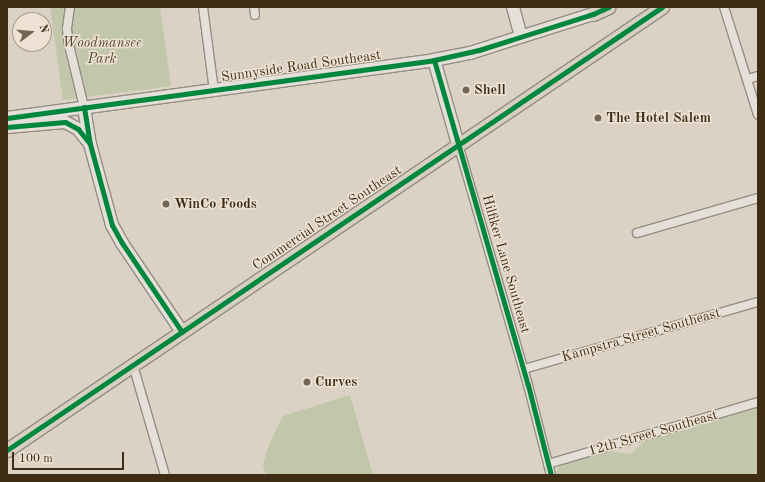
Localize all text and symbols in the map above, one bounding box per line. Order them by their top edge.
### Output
north arrow [12,12,52,52]
text: N [37,23,49,34]
park label: Woodmansee Park [62,35,142,68]
street label: Sunnyside Road Southeast [220,46,382,86]
place label: Shell [474,82,506,98]
marker: Shell [461,85,471,95]
place label: The Hotel Salem [606,110,711,126]
marker: The Hotel Salem [593,113,603,123]
street label: Commercial Street Southeast [249,162,405,274]
street label: Hilfiker Lane Southeast [478,193,534,335]
place label: WinCo Foods [174,196,257,212]
marker: WinCo Foods [161,199,171,209]
street label: Kampstra Street Southeast [560,304,722,366]
place label: Curves [315,374,357,390]
marker: Curves [302,377,312,387]
street label: 12th Street Southeast [586,407,720,459]
scale bar [14,444,126,470]
text: 100 m [19,453,53,465]

